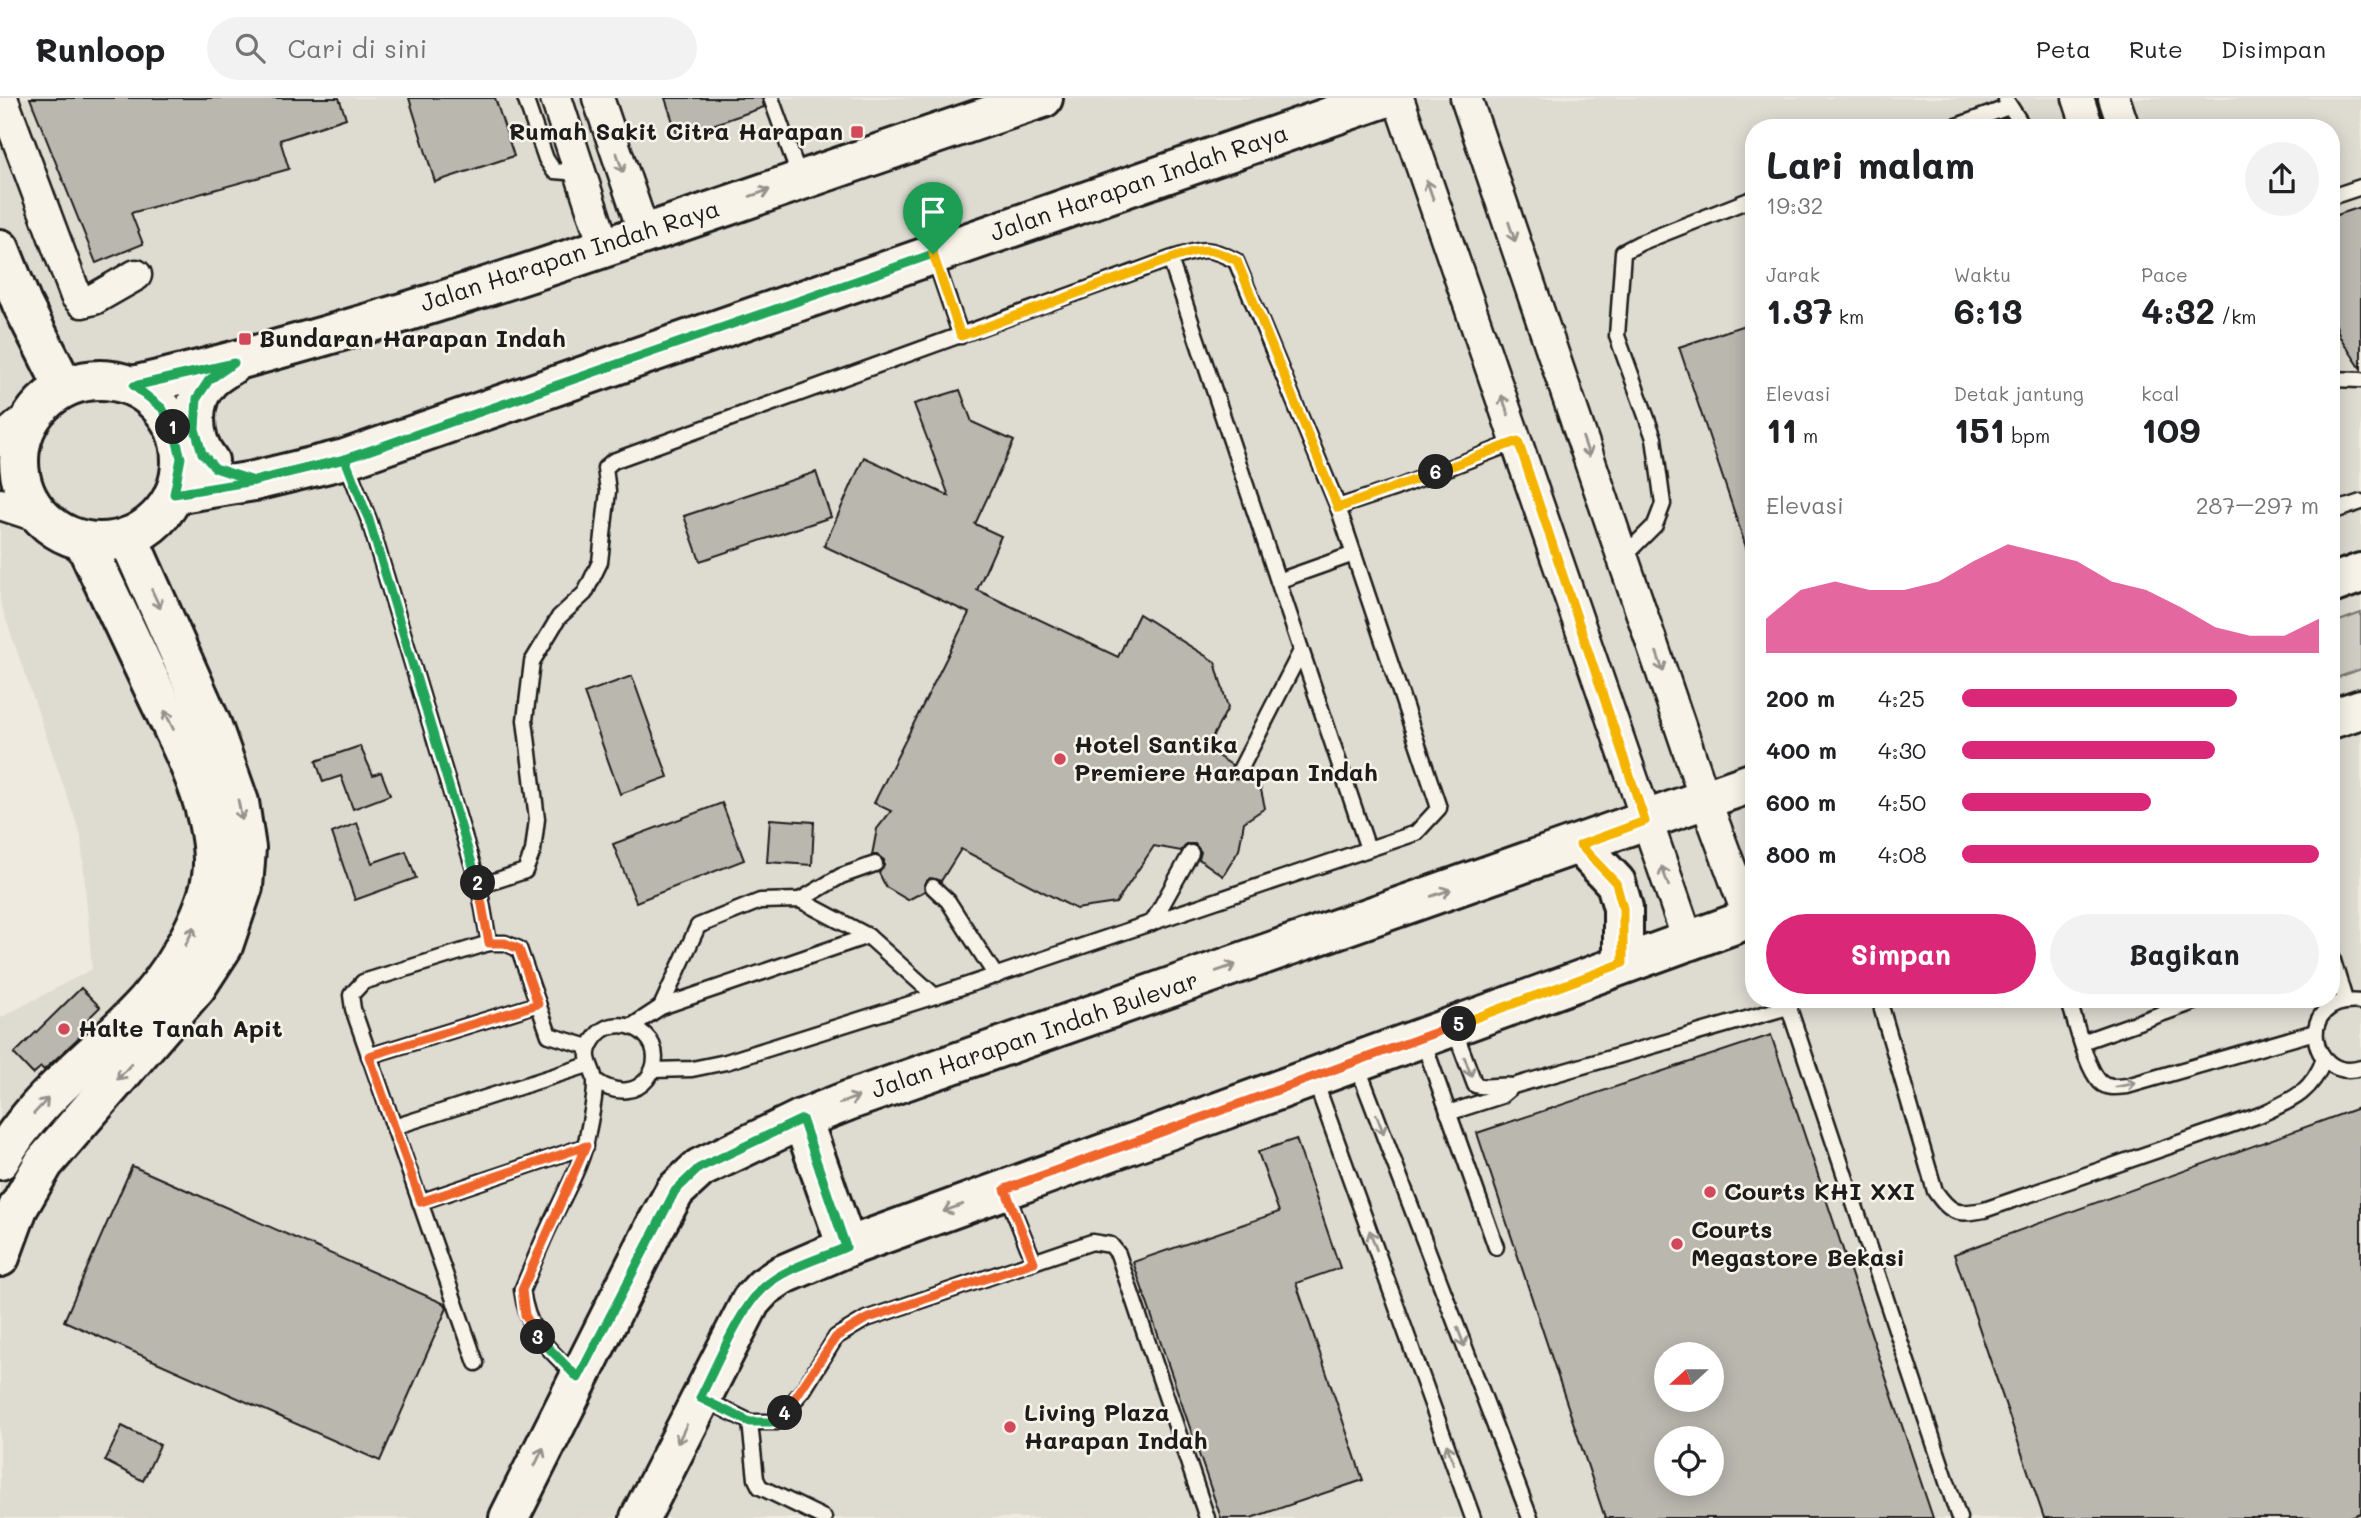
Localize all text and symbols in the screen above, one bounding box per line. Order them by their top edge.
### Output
search box [207,17,697,80]
text: Runloop [35,27,165,70]
icon: search [231,29,269,67]
text: Cari di sini [287,31,427,65]
text: Peta [2036,33,2091,64]
text: Rute [2129,33,2183,64]
text: Disimpan [2221,33,2326,64]
place label: Rumah Sakit Citra Harapan [509,115,843,146]
street label: Jalan Harapan Indah Raya [986,116,1291,247]
marker: Rumah Sakit Citra Harapan [849,124,865,140]
text: Lari malam [1766,139,1975,189]
button: share [2245,142,2319,216]
one-way arrow [615,151,627,173]
one-way arrow [1423,179,1436,201]
pin [903,182,963,254]
one-way arrow [749,186,771,198]
text: 19:32 [1766,190,1823,220]
street label: Jalan Harapan Indah Raya [416,191,723,318]
icon: arrive [914,193,952,231]
one-way arrow [1506,221,1519,243]
text: Jarak [1766,262,1820,287]
text: Waktu [1954,262,2011,287]
text: Pace [2141,262,2188,287]
text: 1.37 [1766,287,1833,333]
text: 6:13 [1954,287,2022,333]
text: 4:32 [2141,287,2215,333]
text: km [1833,304,1864,329]
text: /km [2215,304,2256,329]
place label: Bundaran Harapan Indah [259,322,566,353]
marker: Bundaran Harapan Indah [237,331,253,347]
text: Elevasi [1766,381,1830,406]
text: Detak jantung [1954,381,2084,406]
text: kcal [2141,381,2179,406]
one-way arrow [1498,394,1510,416]
text: 11 [1766,406,1797,452]
text: 151 [1954,406,2005,452]
text: 109 [2141,406,2200,452]
pin: 1 [156,410,190,444]
text: 1 [168,414,177,439]
text: m [1797,423,1818,448]
text: bpm [2005,423,2050,448]
one-way arrow [1580,436,1593,458]
pin: 6 [1418,454,1454,490]
text: 6 [1430,459,1441,484]
text: Elevasi [1766,490,1844,520]
text: 287–297 m [2196,490,2319,520]
one-way arrow [150,588,163,609]
one-way arrow [1655,651,1667,673]
text: 200 m [1766,683,1835,713]
text: 4:25 [1878,683,1925,713]
one-way arrow [162,710,175,731]
place label: Hotel Santika Premiere Harapan Indah [1074,728,1378,787]
text: 400 m [1766,735,1837,765]
text: 4:30 [1878,735,1926,765]
marker: Hotel Santika Premiere Harapan Indah [1052,751,1068,767]
text: 600 m [1766,787,1836,817]
text: 4:50 [1878,787,1926,817]
one-way arrow [233,798,247,821]
text: 800 m [1766,839,1836,869]
text: 4:08 [1878,839,1927,869]
one-way arrow [1658,865,1670,887]
pin: 2 [461,866,496,900]
text: 2 [472,870,483,895]
one-way arrow [1429,886,1451,898]
button: Simpan [1766,914,2036,994]
button: Bagikan [2050,914,2319,994]
one-way arrow [184,926,198,947]
one-way arrow [1215,961,1237,974]
street label: Jalan Harapan Indah Bulevar [867,963,1202,1104]
pin: 5 [1442,1006,1476,1042]
text: 5 [1453,1011,1464,1036]
place label: Halte Tanah Apit [78,1012,283,1043]
marker: Halte Tanah Apit [56,1021,72,1037]
one-way arrow [1462,1055,1475,1077]
one-way arrow [115,1063,132,1080]
one-way arrow [2114,1078,2137,1092]
one-way arrow [838,1093,860,1106]
one-way arrow [33,1098,50,1115]
one-way arrow [1374,1113,1387,1134]
place label: Courts KHI XXI [1724,1175,1915,1206]
marker: Courts KHI XXI [1702,1184,1718,1200]
one-way arrow [942,1203,964,1215]
place label: Courts Megastore Bekasi [1691,1213,1905,1272]
one-way arrow [1366,1229,1378,1251]
marker: Courts Megastore Bekasi [1669,1236,1685,1252]
pin: 3 [520,1320,556,1354]
text: 3 [532,1324,543,1349]
one-way arrow [1455,1325,1468,1347]
north arrow [1654,1342,1724,1412]
map controls [1654,1342,1724,1496]
pin: 4 [768,1396,802,1430]
place label: Living Plaza Harapan Indah [1024,1396,1207,1455]
text: 4 [778,1400,791,1425]
marker: Living Plaza Harapan Indah [1002,1419,1018,1435]
one-way arrow [674,1423,688,1444]
button: locate [1654,1426,1724,1496]
one-way arrow [1443,1443,1455,1465]
one-way arrow [532,1447,546,1468]

